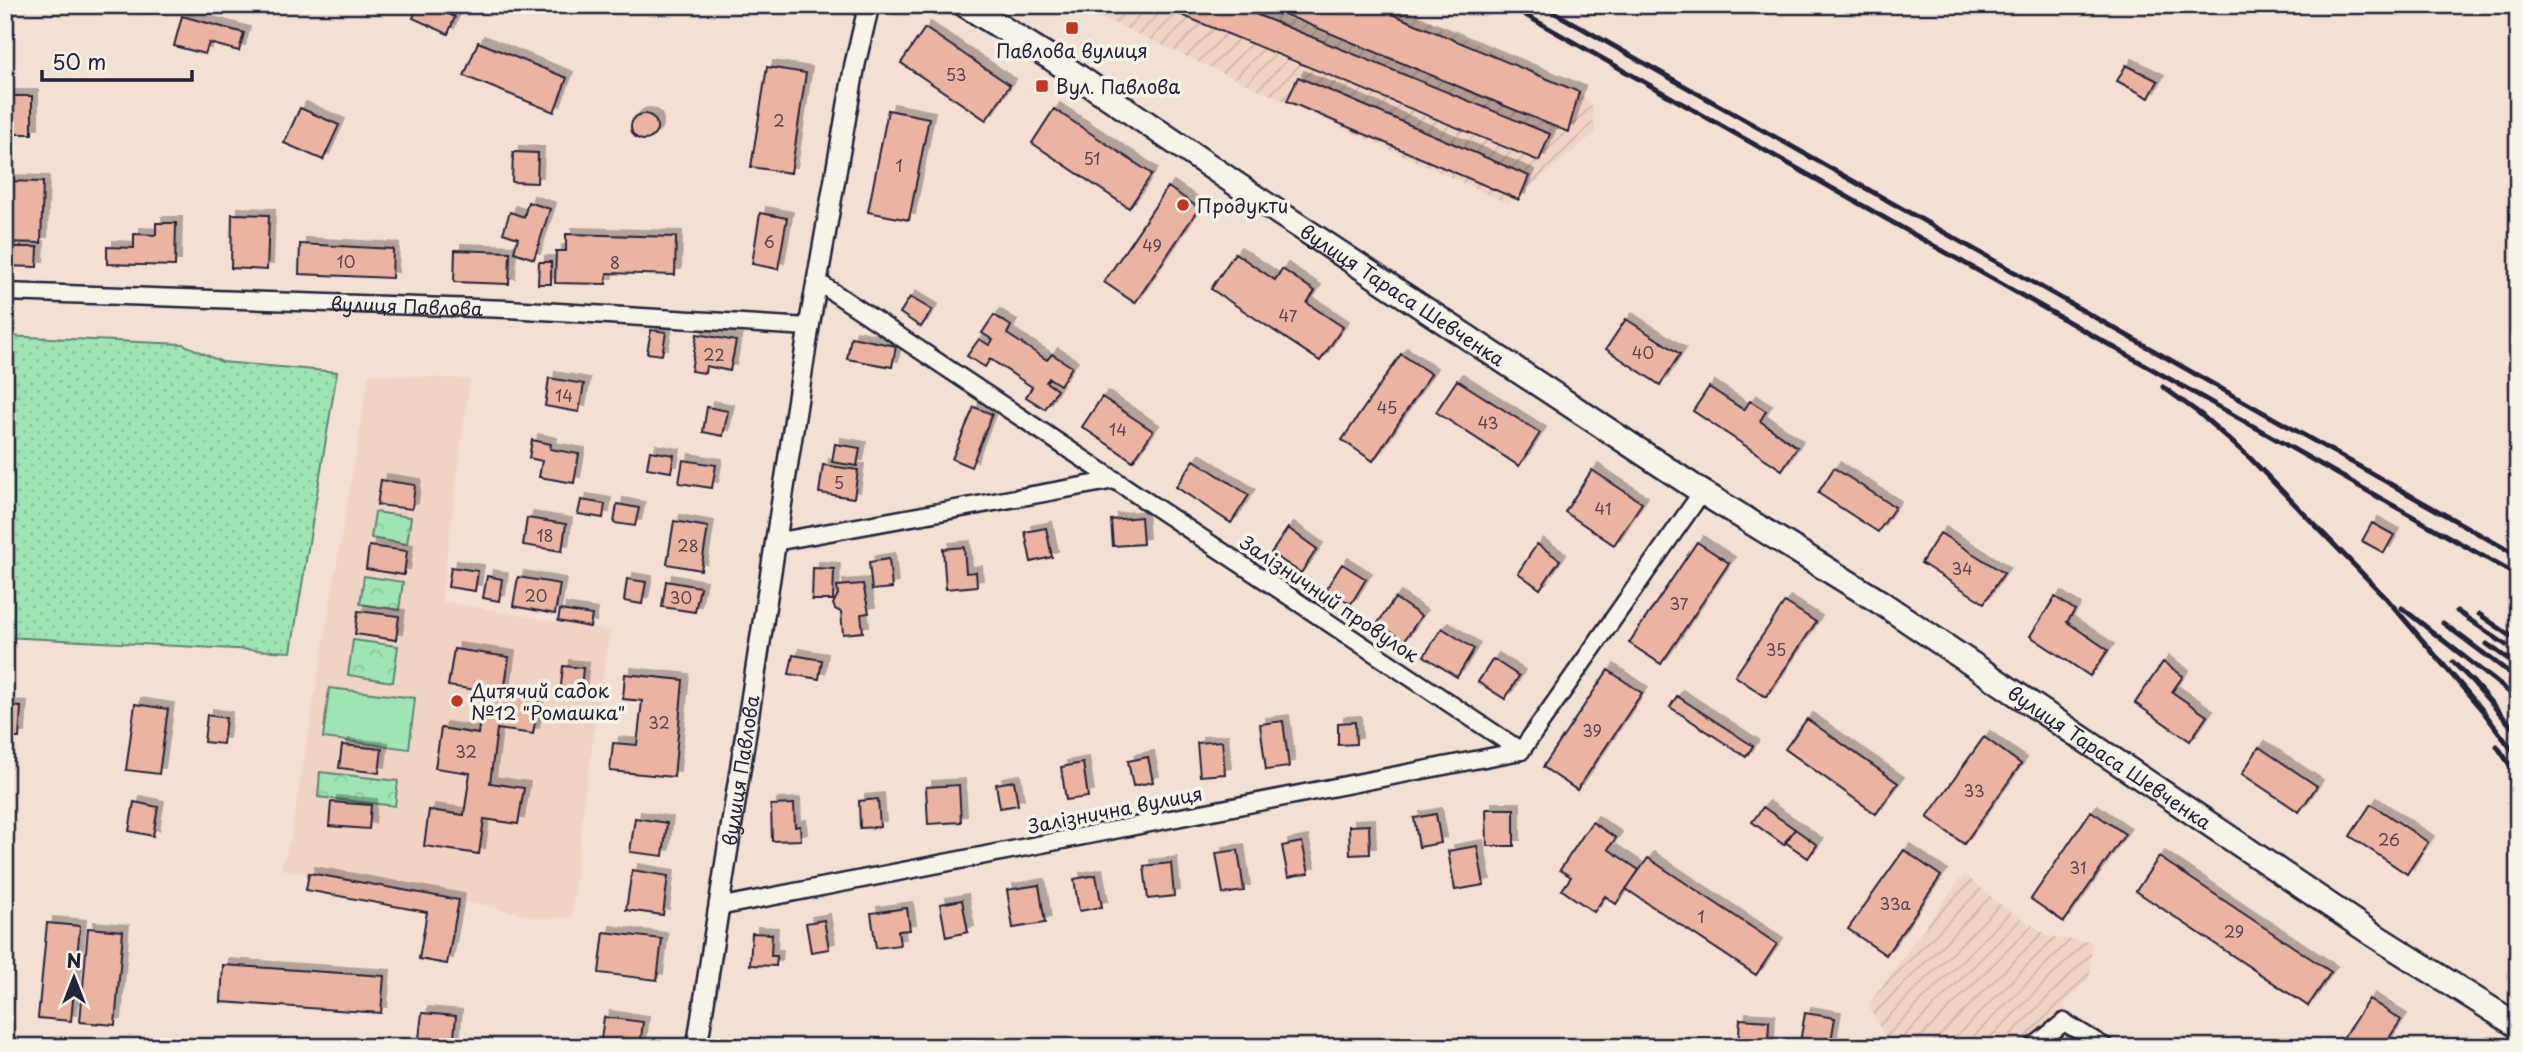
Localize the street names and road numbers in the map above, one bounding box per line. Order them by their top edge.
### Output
street label: вулиця Тараса Шевченка [1295,217,1511,372]
street label: вулиця Павлова [330,289,483,322]
street label: Залізничний провулок [1234,527,1425,669]
street label: вулиця Тараса Шевченка [2003,678,2217,836]
street label: вулиця Павлова [715,693,766,848]
street label: Залізнична вулиця [1024,778,1205,840]

